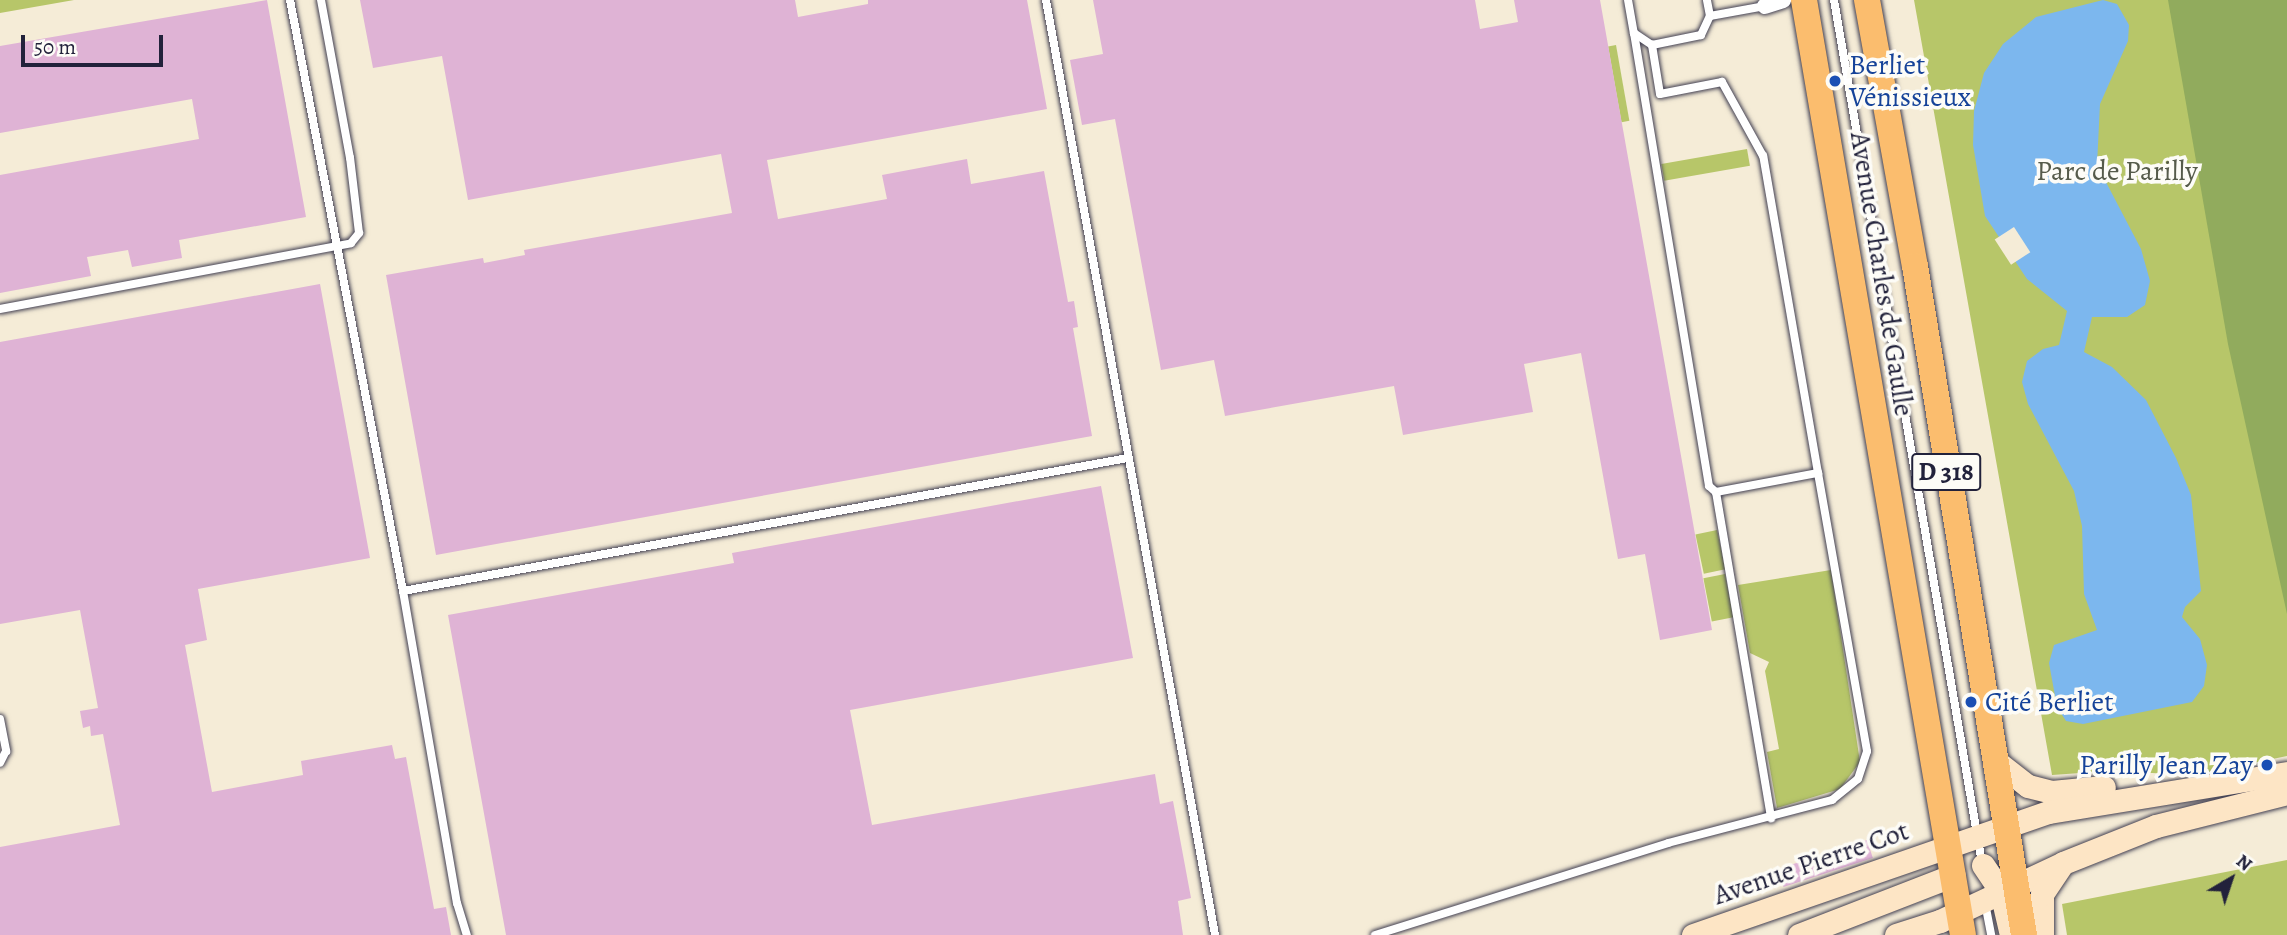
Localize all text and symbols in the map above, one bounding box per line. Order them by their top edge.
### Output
scale bar [24,21,166,65]
text: 50 m [34,33,76,61]
place label: Berliet Vénissieux [1849,48,1971,114]
marker: Berliet Vénissieux [1827,73,1843,89]
street label: Avenue Charles de Gaulle [1843,130,1921,418]
park label: Parc de Parilly [2036,154,2198,188]
road number: D 318 [1911,450,1981,494]
place label: Cité Berliet [1985,685,2113,719]
marker: Cité Berliet [1963,694,1979,710]
place label: Parilly Jean Zay [2079,748,2253,782]
marker: Parilly Jean Zay [2259,757,2275,773]
street label: Avenue Pierre Cot [1709,814,1913,912]
north arrow [2196,844,2266,914]
text: N [2231,848,2258,877]

